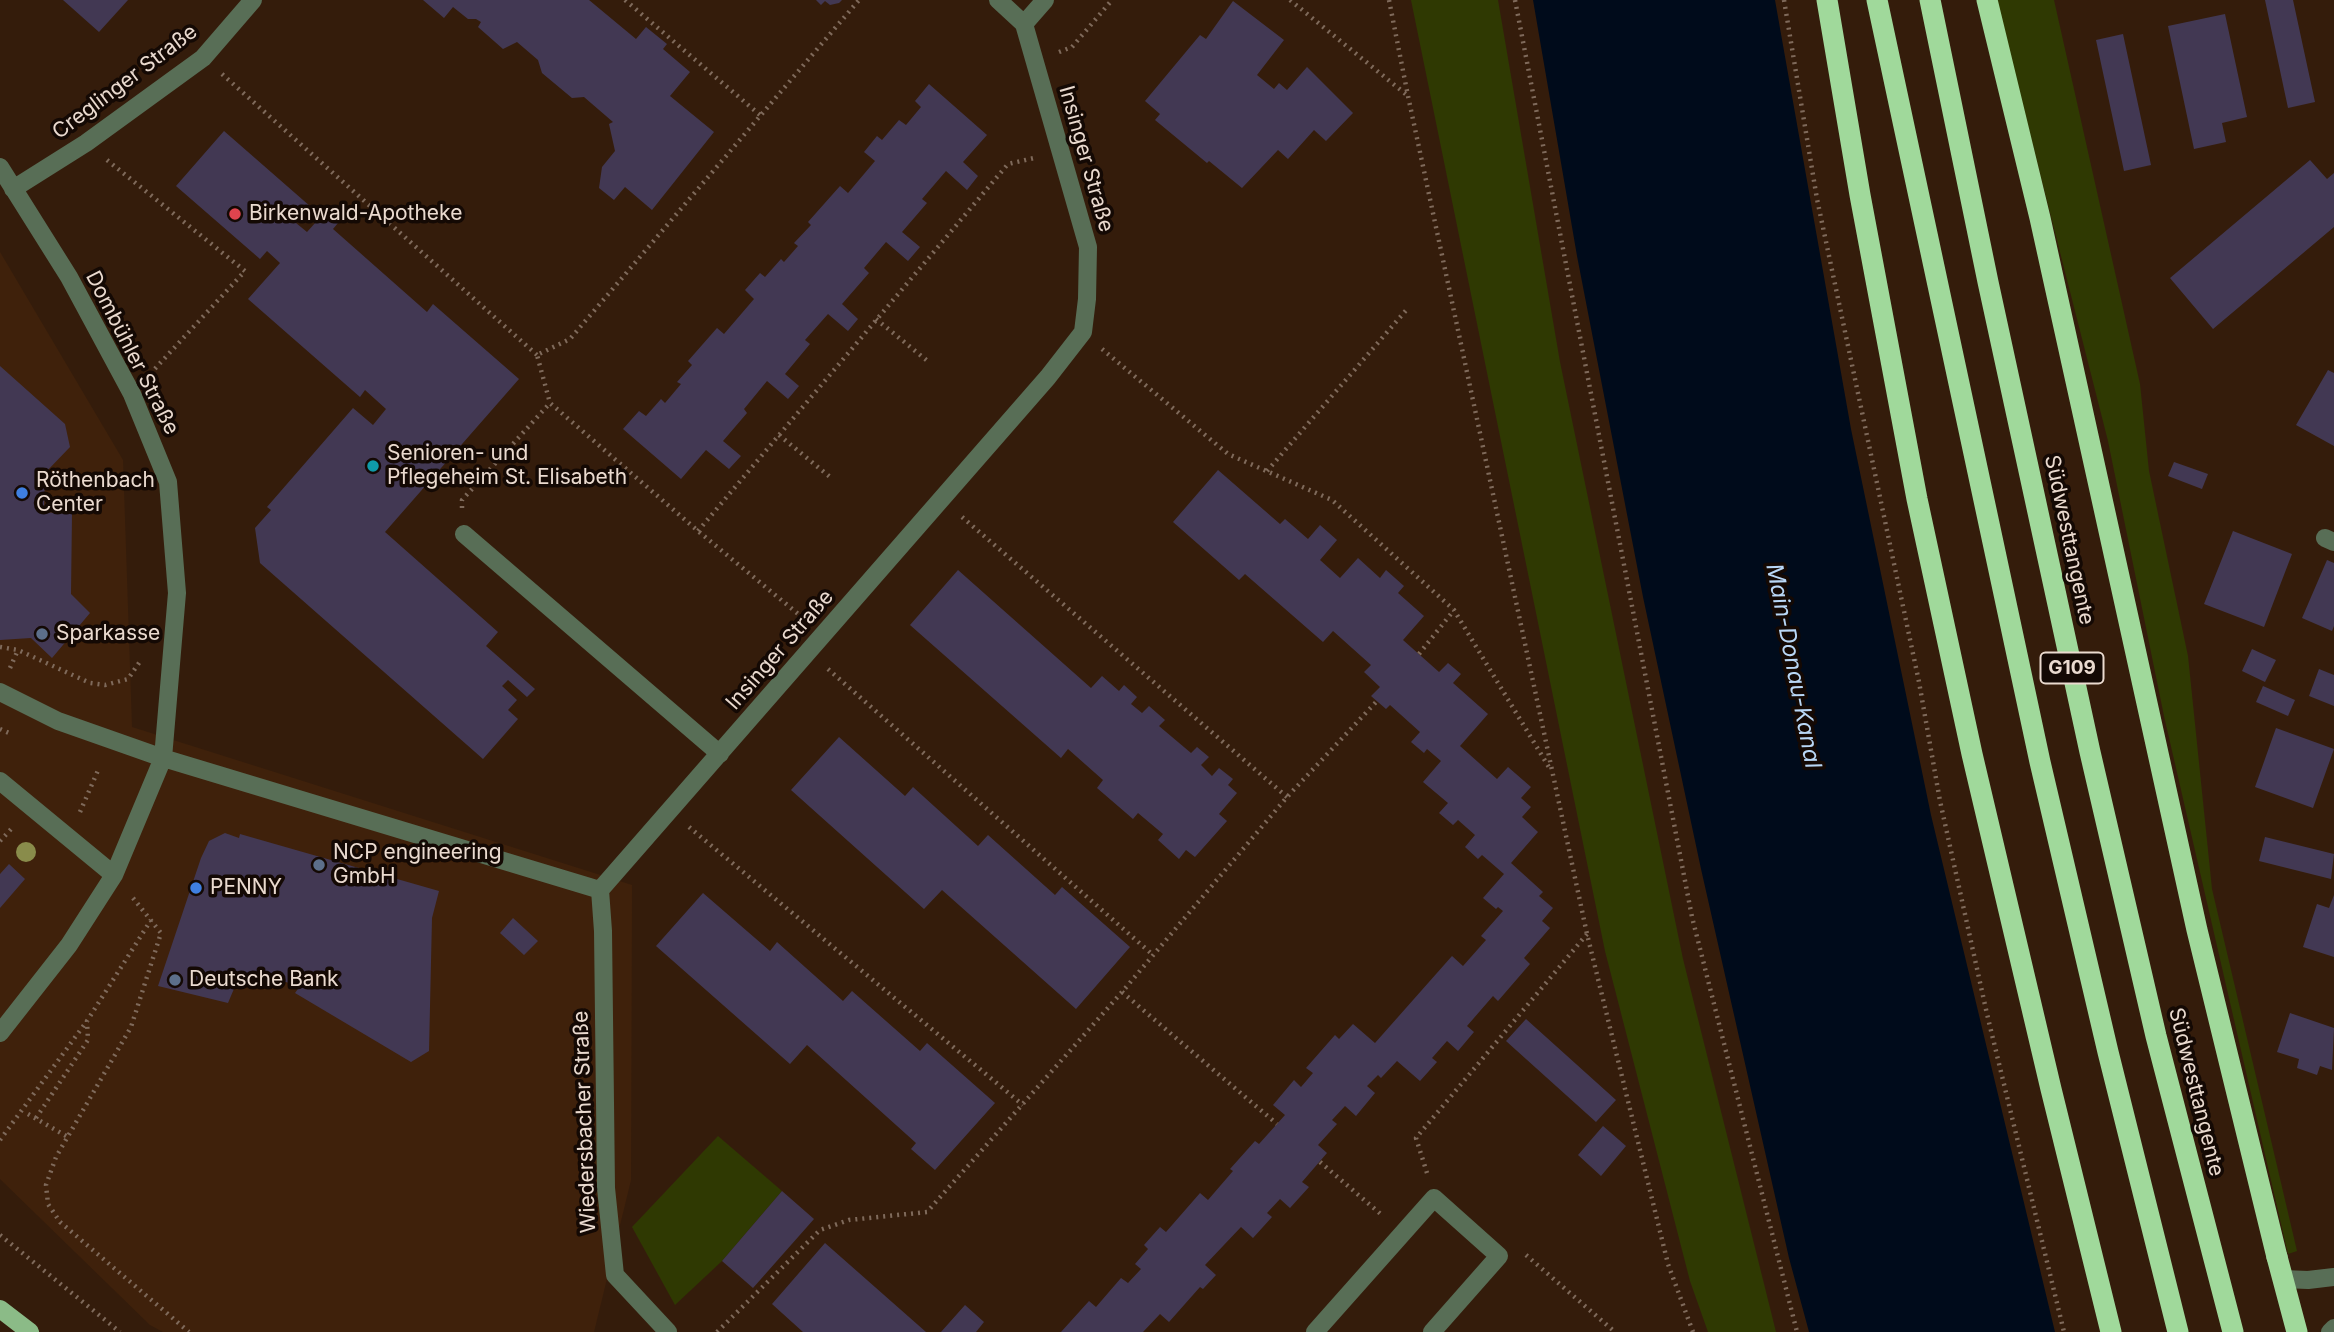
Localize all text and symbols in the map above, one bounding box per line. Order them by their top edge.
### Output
street label: Creglinger Straße [48,19,202,145]
street label: Insinger Straße [1053,83,1119,235]
place label: Birkenwald-Apotheke [249,201,462,227]
marker: Birkenwald-Apotheke [227,206,243,222]
street label: Dombühler Straße [80,267,184,439]
place label: Senioren- und Pflegeheim St. Elisabeth [387,441,627,491]
street label: Südwesttangente [2039,453,2099,627]
marker: Senioren- und Pflegeheim St. Elisabeth [365,458,381,474]
place label: Röthenbach Center [36,468,155,518]
marker: Röthenbach Center [14,485,30,501]
water label: Main-Donau-Kanal [1760,561,1826,771]
street label: Insinger Straße [721,585,839,715]
place label: Sparkasse [56,621,160,647]
marker: Sparkasse [34,626,50,642]
road number: G109 [2040,652,2104,684]
place label: NCP engineering GmbH [333,840,502,890]
marker: NCP engineering GmbH [311,857,327,873]
place label: PENNY [210,875,282,901]
marker: PENNY [188,880,204,896]
place label: Deutsche Bank [189,967,339,993]
marker: Deutsche Bank [167,972,183,988]
street label: Südwesttangente [2163,1005,2229,1179]
street label: Wiedersbacher Straße [569,1010,601,1234]

